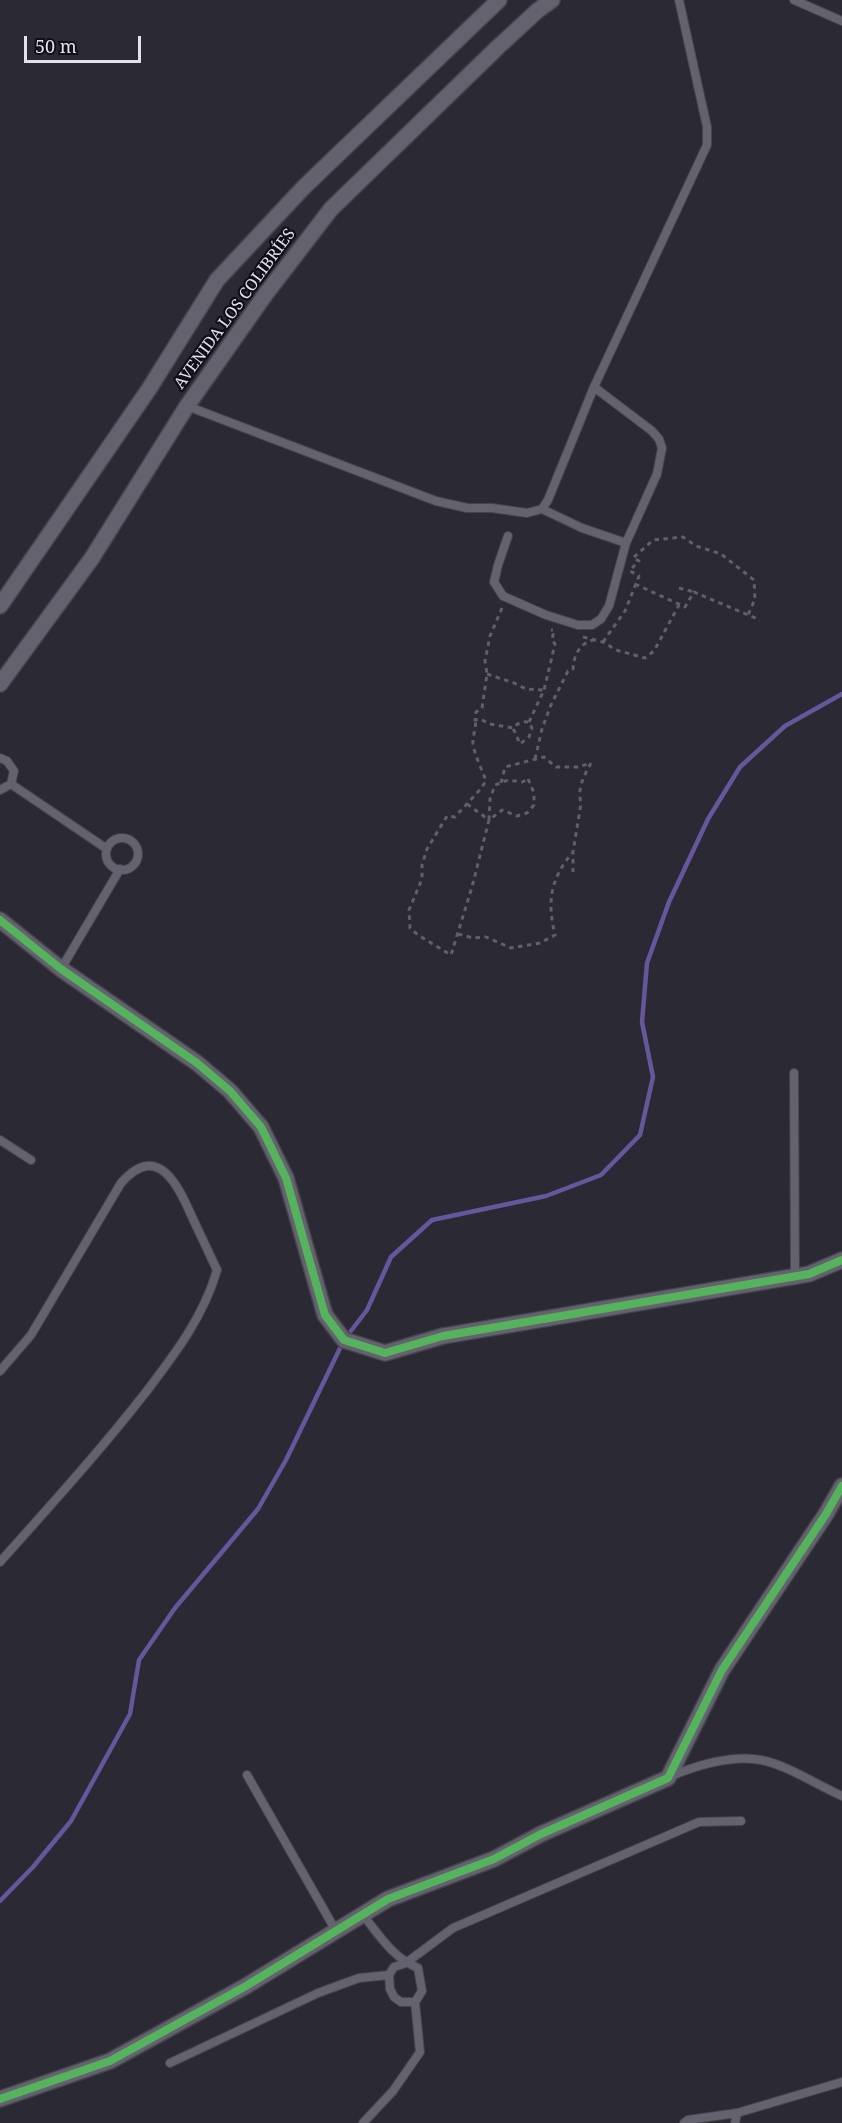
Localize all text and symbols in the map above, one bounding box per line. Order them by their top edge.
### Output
scale bar [27,24,144,62]
text: 50 m [35,34,77,58]
street label: AVENIDA LOS COLIBRÍES [170,225,300,393]

